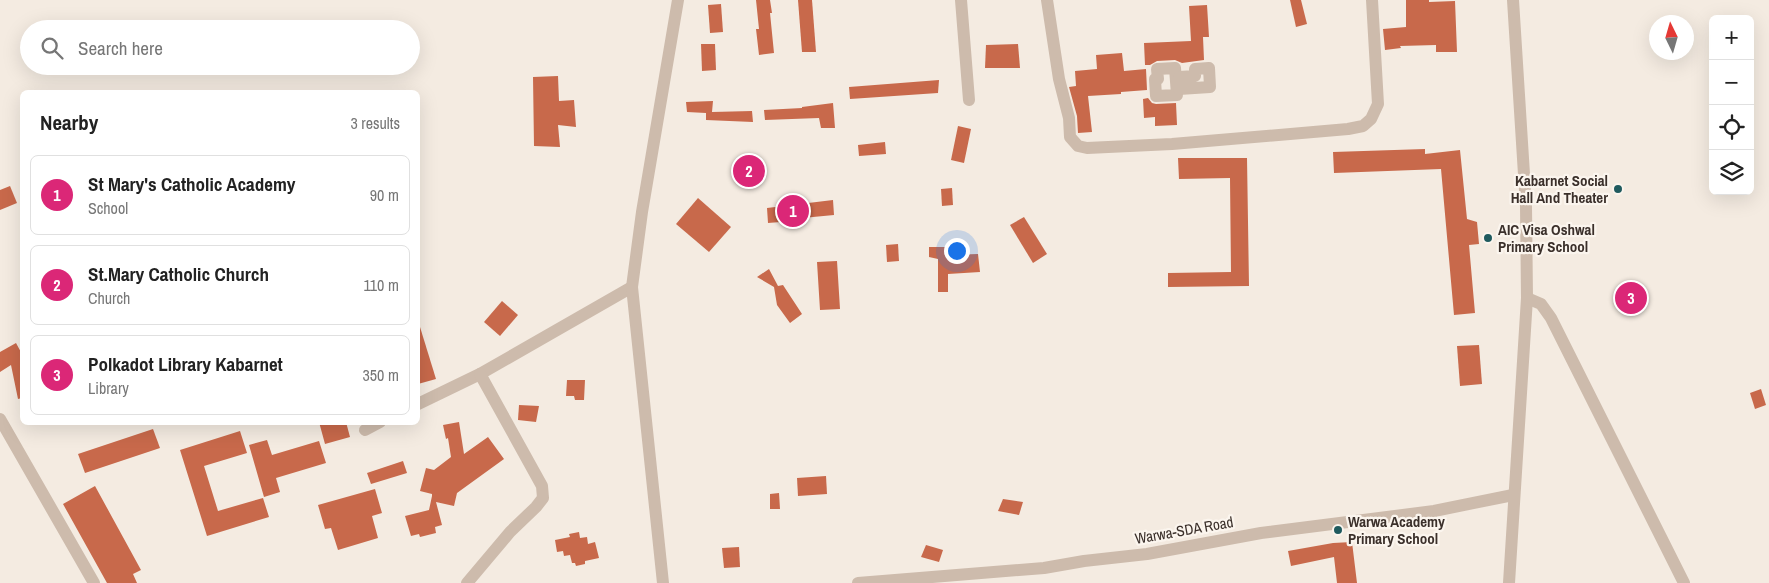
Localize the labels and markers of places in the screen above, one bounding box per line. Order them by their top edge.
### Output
pin: 2 [733,152,765,190]
place label: Kabarnet Social Hall And Theater [1511,170,1608,208]
marker: Kabarnet Social Hall And Theater [1612,183,1624,195]
pin: 1 [777,192,809,230]
place label: AIC Visa Oshwal Primary School [1498,219,1595,257]
marker: AIC Visa Oshwal Primary School [1482,232,1494,244]
pin: 3 [1615,279,1647,317]
place label: Warwa Academy Primary School [1348,511,1445,549]
marker: Warwa Academy Primary School [1332,524,1344,536]

